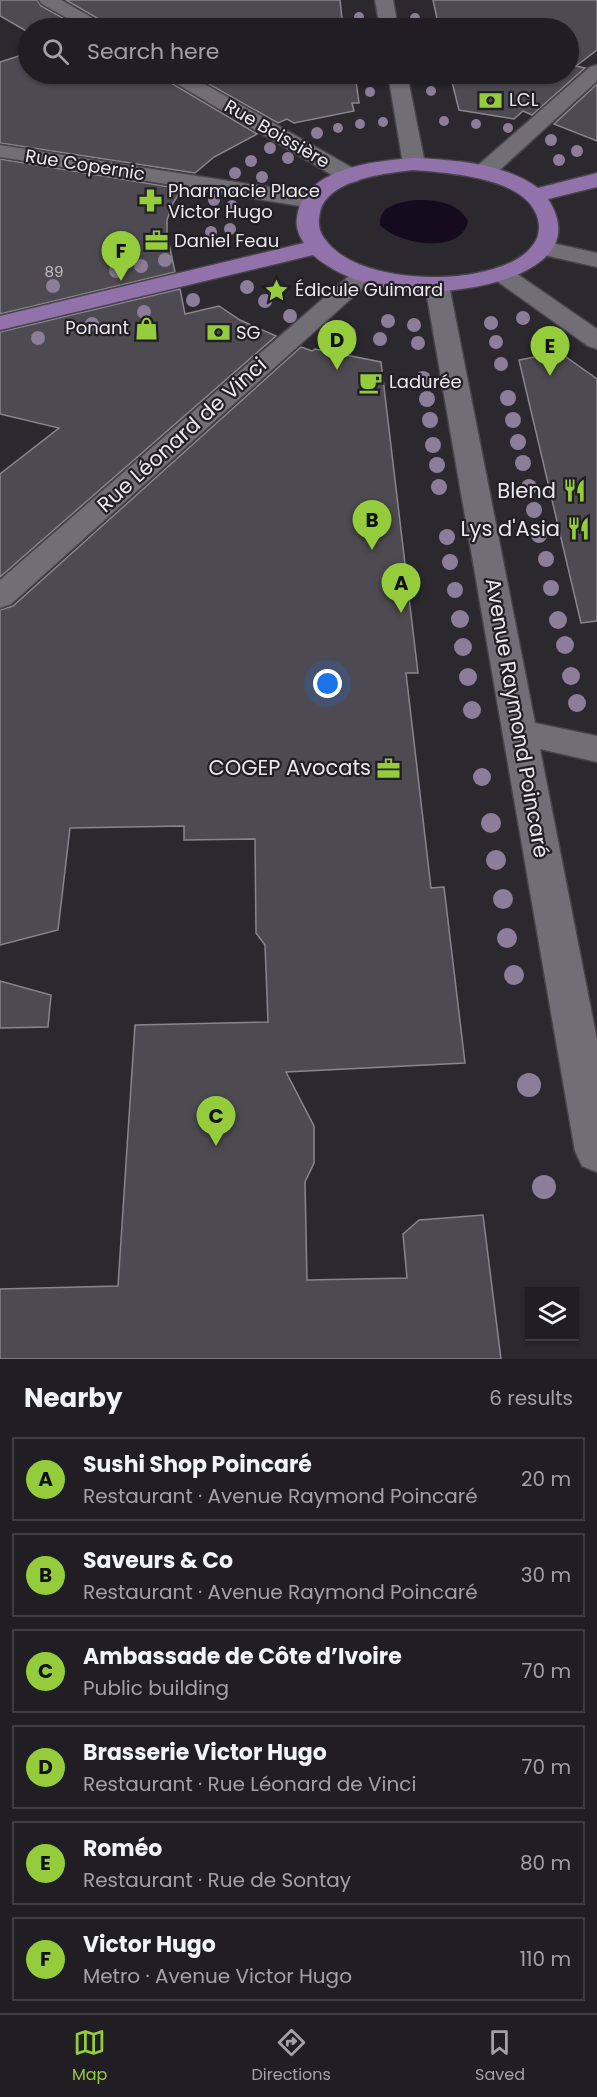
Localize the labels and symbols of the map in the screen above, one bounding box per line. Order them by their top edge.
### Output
bank icon: LCL [478,87,504,113]
place label: LCL [509,87,539,112]
street label: Rue Boissière [220,93,334,174]
street label: Rue Copernic [23,143,147,186]
place label: Pharmacie Place Victor Hugo [168,178,320,224]
pharmacy icon: Pharmacie Place Victor Hugo [137,188,163,214]
office icon: Daniel Feau [143,228,169,254]
place label: Daniel Feau [174,228,279,253]
pin: F [102,232,140,281]
house number: 89 [45,261,63,282]
place icon: Édicule Guimard [264,277,290,303]
place label: Édicule Guimard [295,277,443,302]
place label: Ponant [65,315,129,340]
shop icon: Ponant [134,315,160,341]
bank icon: SG [205,320,231,346]
place label: SG [236,320,261,345]
pin: D [318,320,356,370]
pin: E [530,326,570,376]
street label: Rue Léonard de Vinci [91,351,273,519]
cafe icon: Ladurée [358,369,384,395]
place label: Ladurée [389,369,462,394]
place label: Blend [497,476,556,505]
restaurant icon: Blend [561,478,587,504]
pin: B [352,500,392,550]
place label: Lys d'Asia [461,514,560,543]
restaurant icon: Lys d'Asia [565,516,591,542]
pin: A [382,564,420,613]
street label: Avenue Raymond Poincaré [479,576,556,860]
your location [313,669,342,698]
place label: COGEP Avocats [208,753,371,782]
office icon: COGEP Avocats [376,755,402,781]
pin: C [196,1096,236,1146]

